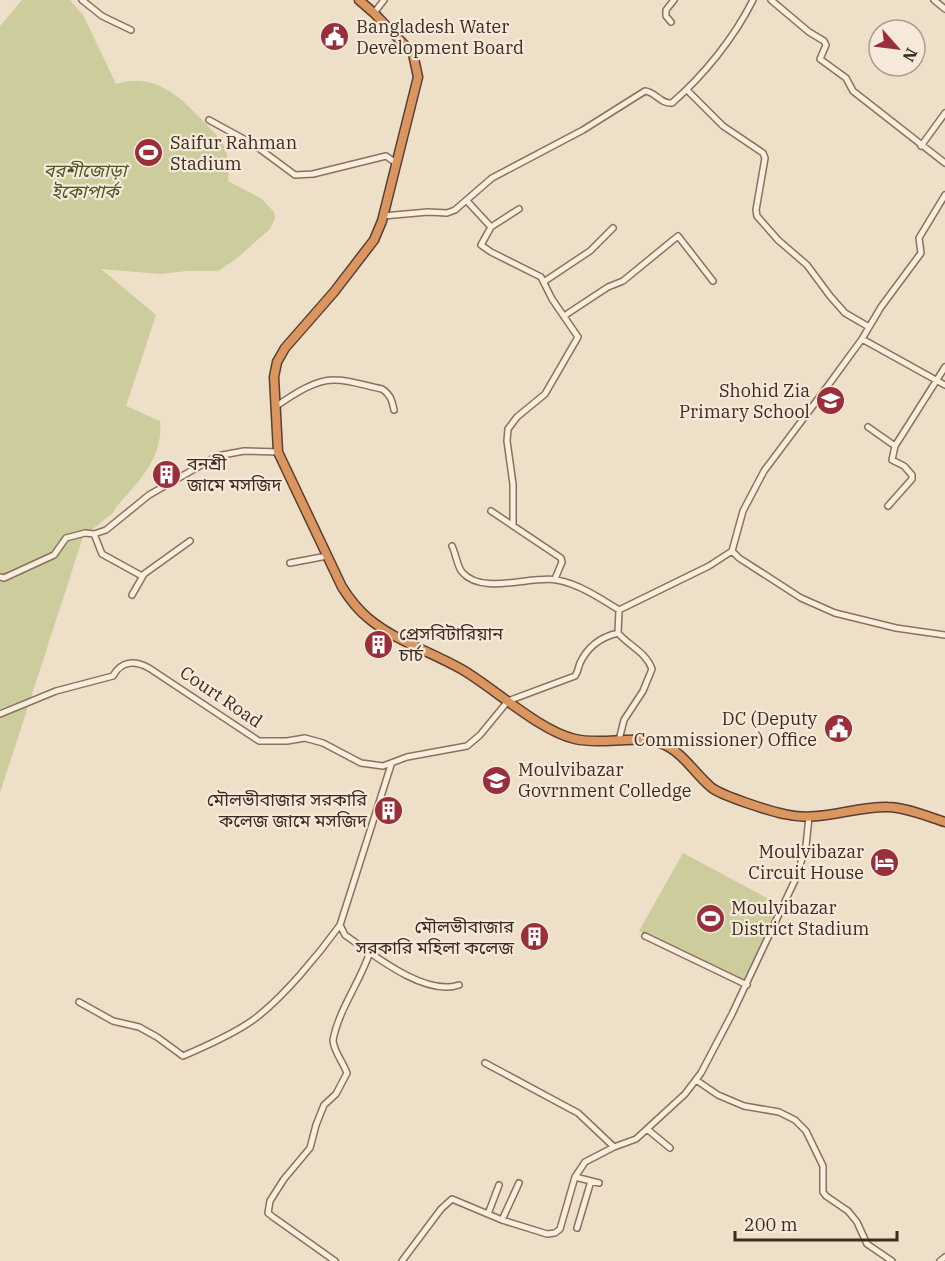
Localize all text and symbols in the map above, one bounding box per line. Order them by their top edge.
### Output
place label: Bangladesh Water Development Board [356,15,524,59]
north arrow [867,18,927,78]
public building icon: Bangladesh Water Development Board [319,21,351,53]
text: N [898,45,922,65]
place label: Saifur Rahman Stadium [170,131,297,175]
sports icon: Saifur Rahman Stadium [133,137,165,169]
park label: বরশীজোড়া ইকোপার্ক [44,159,130,203]
place label: Shohid Zia Primary School [679,379,810,423]
school or university icon: Shohid Zia Primary School [815,385,847,417]
place label: বনশ্রী জামে মসজিদ [186,452,283,496]
building icon: বনশ্রী জামে মসজিদ [150,458,182,490]
place label: প্রেসবিটারিয়ান চার্চ [398,622,504,666]
building icon: প্রেসবিটারিয়ান চার্চ [362,628,394,660]
street label: Court Road [176,661,267,733]
place label: DC (Deputy Commissioner) Office [634,707,817,751]
public building icon: DC (Deputy Commissioner) Office [822,713,854,745]
place label: Moulvibazar Govrnment Colledge [518,758,691,802]
school or university icon: Moulvibazar Govrnment Colledge [481,764,513,796]
place label: মৌলভীবাজার সরকারি কলেজ জামে মসজিদ [207,788,368,832]
building icon: মৌলভীবাজার সরকারি কলেজ জামে মসজিদ [372,794,404,826]
place label: Moulvibazar Circuit House [748,840,864,884]
hotel icon: Moulvibazar Circuit House [869,846,901,878]
place label: Moulvibazar District Stadium [731,896,870,940]
sports icon: Moulvibazar District Stadium [694,902,726,934]
place label: মৌলভীবাজার সরকারি মহিলা কলেজ [355,915,514,959]
building icon: মৌলভীবাজার সরকারি মহিলা কলেজ [519,921,551,953]
scale bar [735,1204,897,1242]
text: 200 m [744,1213,798,1236]

